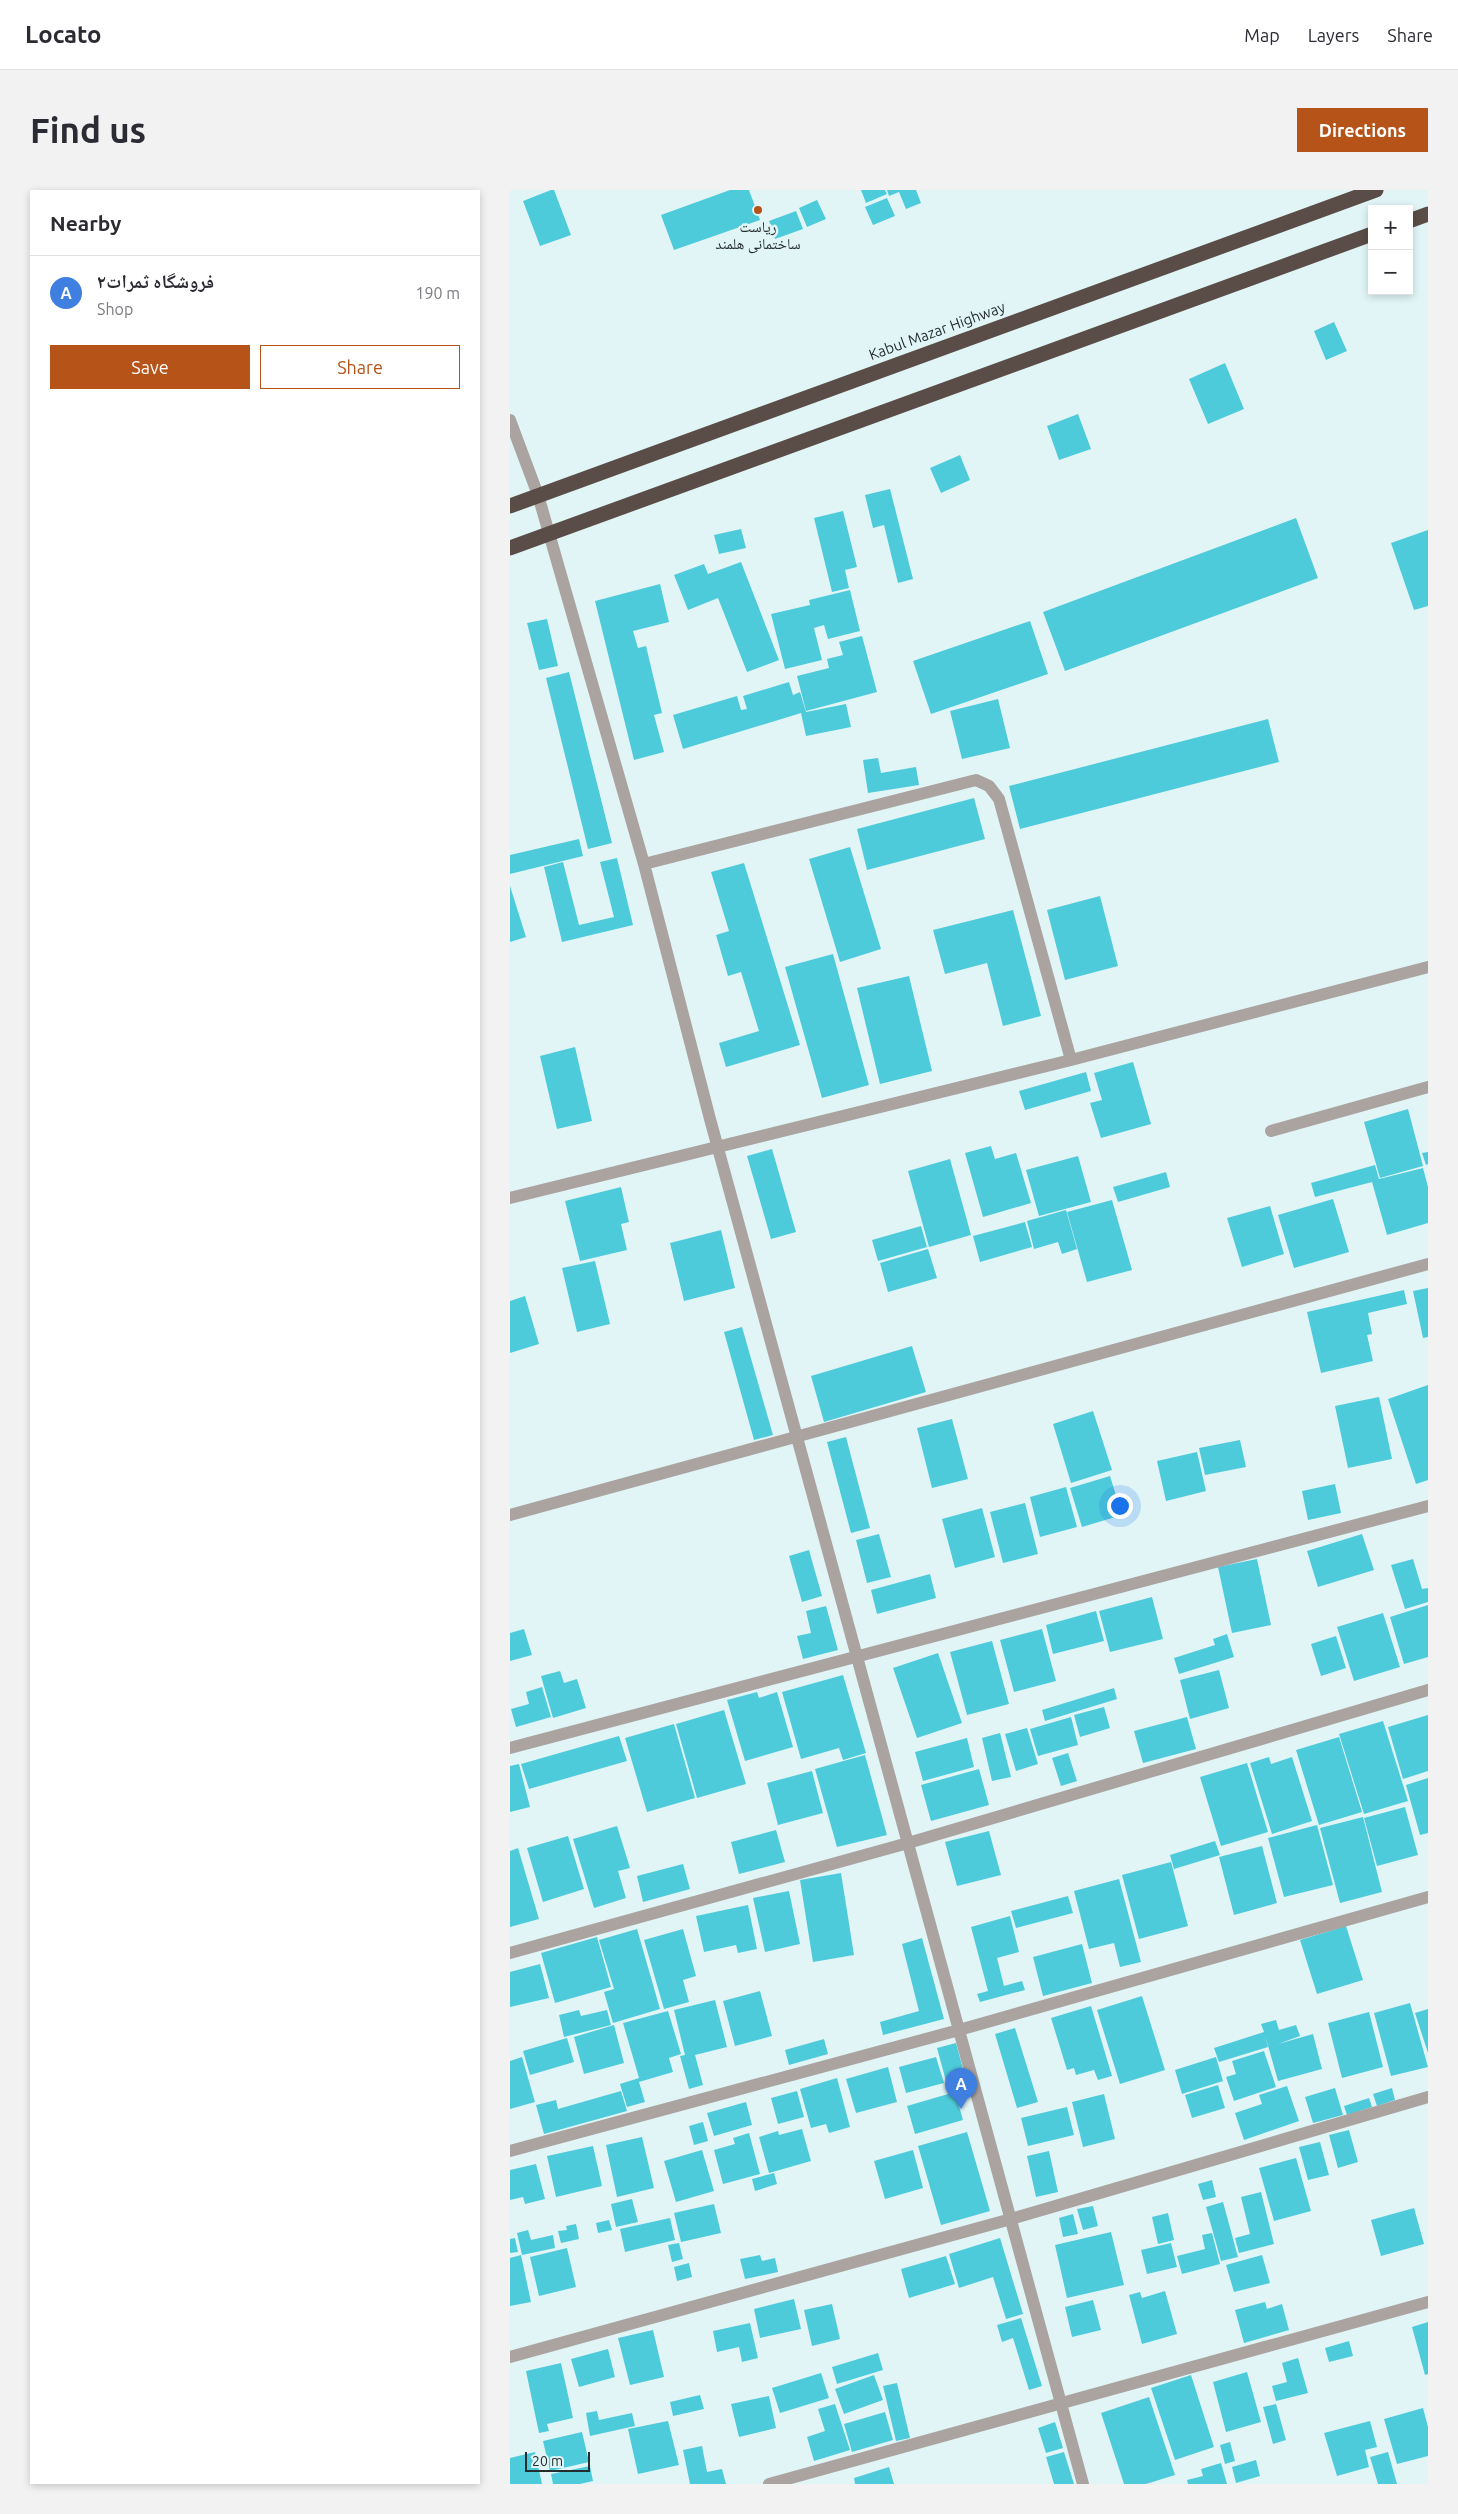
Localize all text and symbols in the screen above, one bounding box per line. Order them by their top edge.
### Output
text: Locato [25,21,101,48]
text: Map [1244,25,1280,45]
text: Layers [1308,25,1359,45]
text: Share [1387,25,1433,45]
button: Directions [1297,108,1428,152]
text: Find us [30,110,146,150]
marker: ریاست ساختمانی هلمند [752,204,764,216]
map controls [1368,205,1413,295]
button: + [1368,205,1413,250]
text: Nearby [50,211,121,235]
place label: ریاست ساختمانی هلمند [715,218,801,254]
button: − [1368,250,1413,295]
text: فروشگاه ثمرات٢ [97,270,214,292]
text: A [60,284,72,302]
text: 190 m [415,284,460,302]
street label: Kabul Mazar Highway [866,298,1007,363]
text: Shop [97,300,133,318]
button: Save [50,345,250,389]
button: Share [260,345,460,389]
your location [1107,1493,1133,1519]
pin: A [945,2068,977,2109]
scale bar [525,2449,590,2472]
text: 20 m [532,2453,563,2469]

